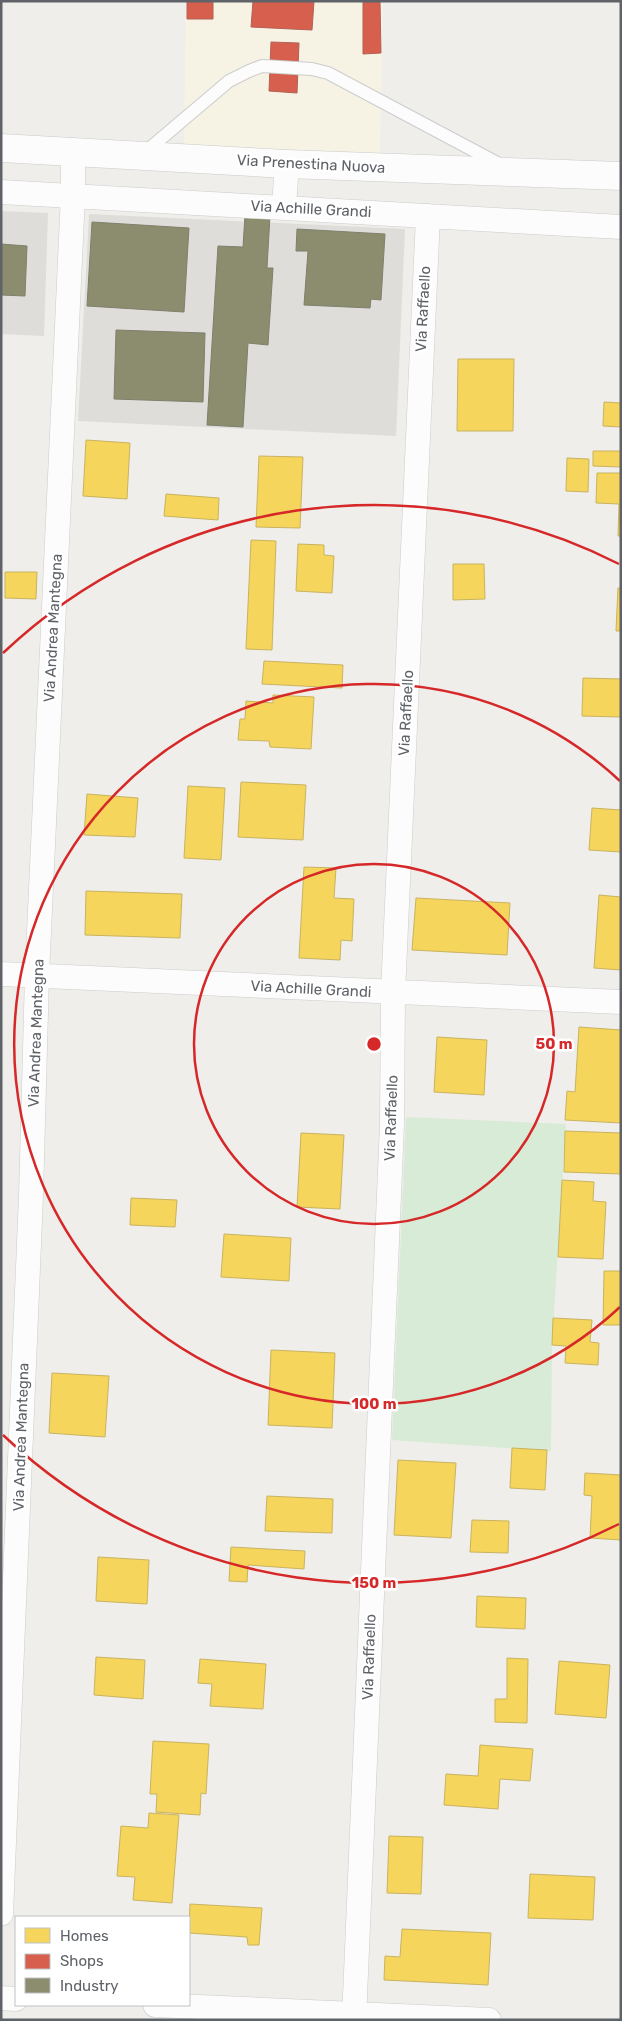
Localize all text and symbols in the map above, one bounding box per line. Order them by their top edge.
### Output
street label: Via Prenestina Nuova [236,151,386,177]
street label: Via Achille Grandi [250,197,372,221]
street label: Via Raffaello [412,265,434,353]
street label: Via Andrea Mantegna [40,553,66,703]
street label: Via Raffaello [395,669,417,757]
street label: Via Andrea Mantegna [24,958,48,1108]
street label: Via Achille Grandi [250,977,372,1001]
centre of rings [365,1035,383,1053]
text: 50 m [536,1035,572,1053]
street label: Via Raffaello [381,1075,401,1161]
street label: Via Andrea Mantegna [9,1362,33,1512]
text: 100 m [352,1395,396,1413]
text: 150 m [352,1574,396,1592]
street label: Via Raffaello [359,1614,379,1700]
legend [15,1916,190,2006]
text: Homes [60,1927,109,1945]
text: Shops [60,1952,104,1970]
text: Industry [60,1977,119,1995]

